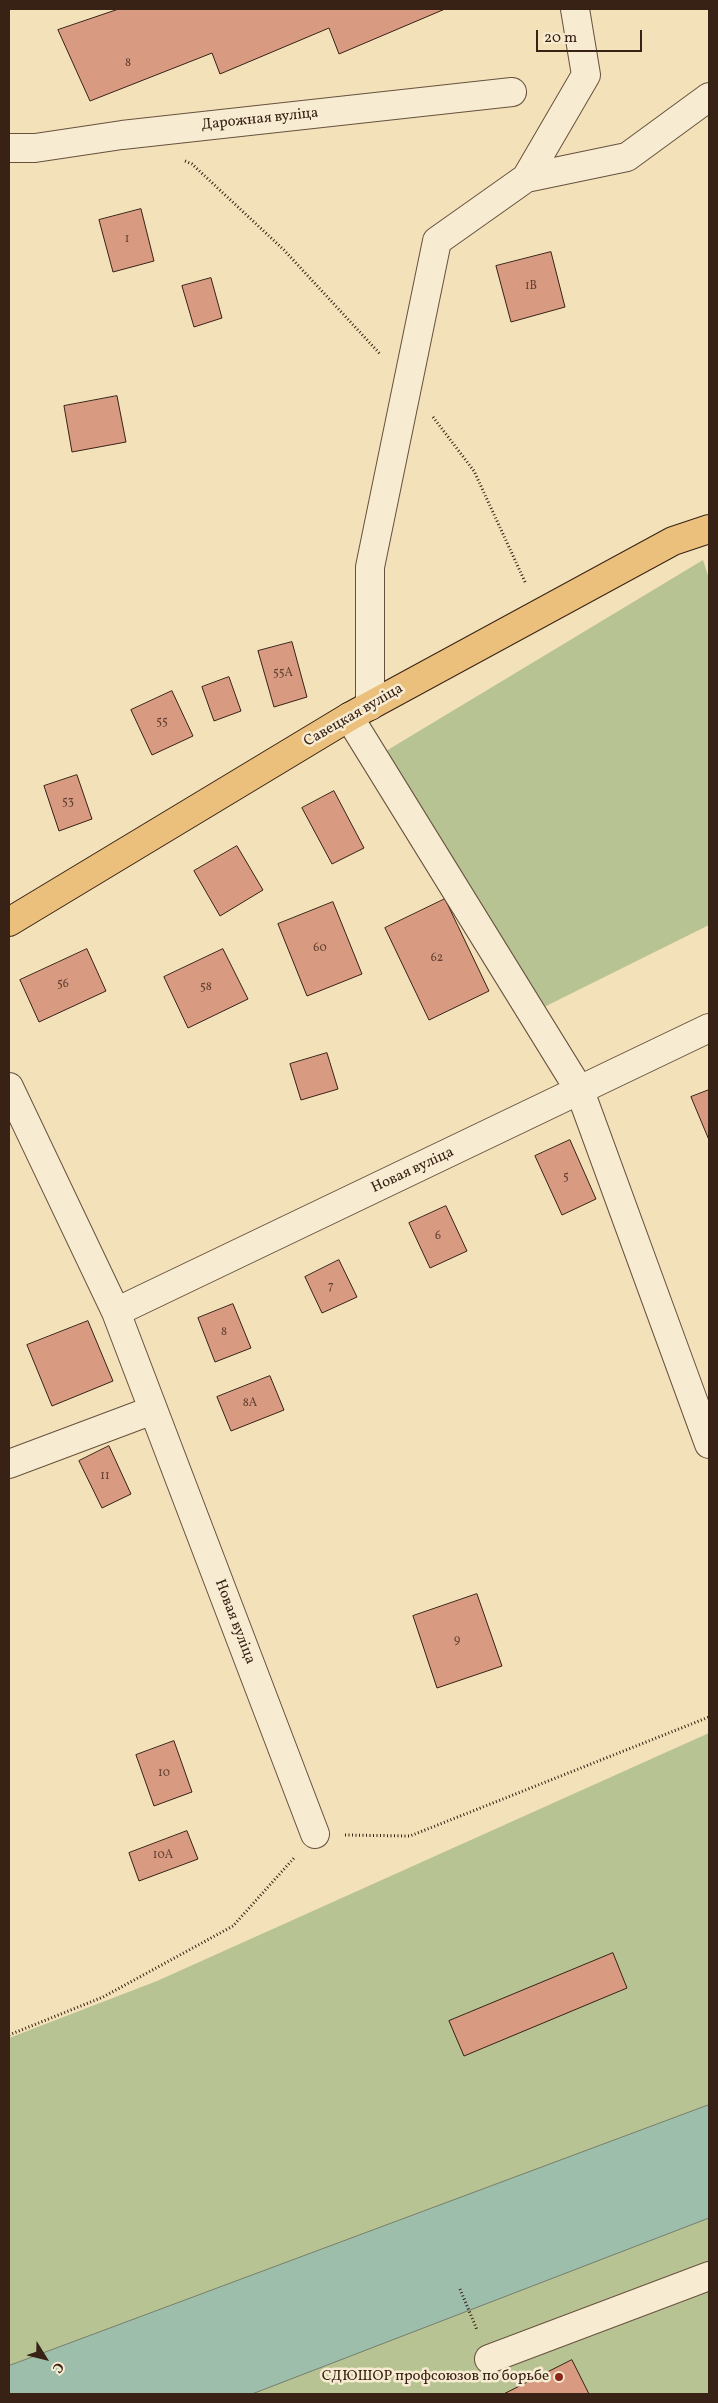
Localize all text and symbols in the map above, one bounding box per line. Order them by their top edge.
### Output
scale bar [538,20,644,52]
text: 20 m [544,28,577,49]
house number: 8 [125,57,131,71]
street label: Дарожная вуліца [201,105,319,135]
house number: 1 [125,233,129,247]
house number: 1В [525,280,537,294]
house number: 55А [273,667,293,681]
street label: Савецкая вуліца [301,680,407,752]
house number: 55 [156,716,168,730]
house number: 53 [62,796,74,810]
house number: 60 [313,942,327,956]
house number: 62 [431,952,443,966]
house number: 56 [57,978,69,992]
house number: 58 [200,981,212,995]
street label: Новая вуліца [369,1144,457,1198]
house number: 5 [563,1171,569,1185]
house number: 6 [435,1230,441,1244]
house number: 7 [328,1280,334,1294]
house number: 8 [221,1326,227,1340]
house number: 8А [243,1397,257,1411]
house number: 11 [100,1470,110,1484]
street label: Новая вуліца [210,1577,258,1667]
house number: 9 [454,1634,460,1648]
house number: 10 [158,1767,170,1781]
house number: 10А [153,1849,173,1863]
north arrow [20,2333,70,2383]
text: С [47,2358,68,2376]
place label: СДЮШОР профсоюзов по борьбе [322,2368,549,2386]
marker: СДЮШОР профсоюзов по борьбе [553,2371,565,2383]

